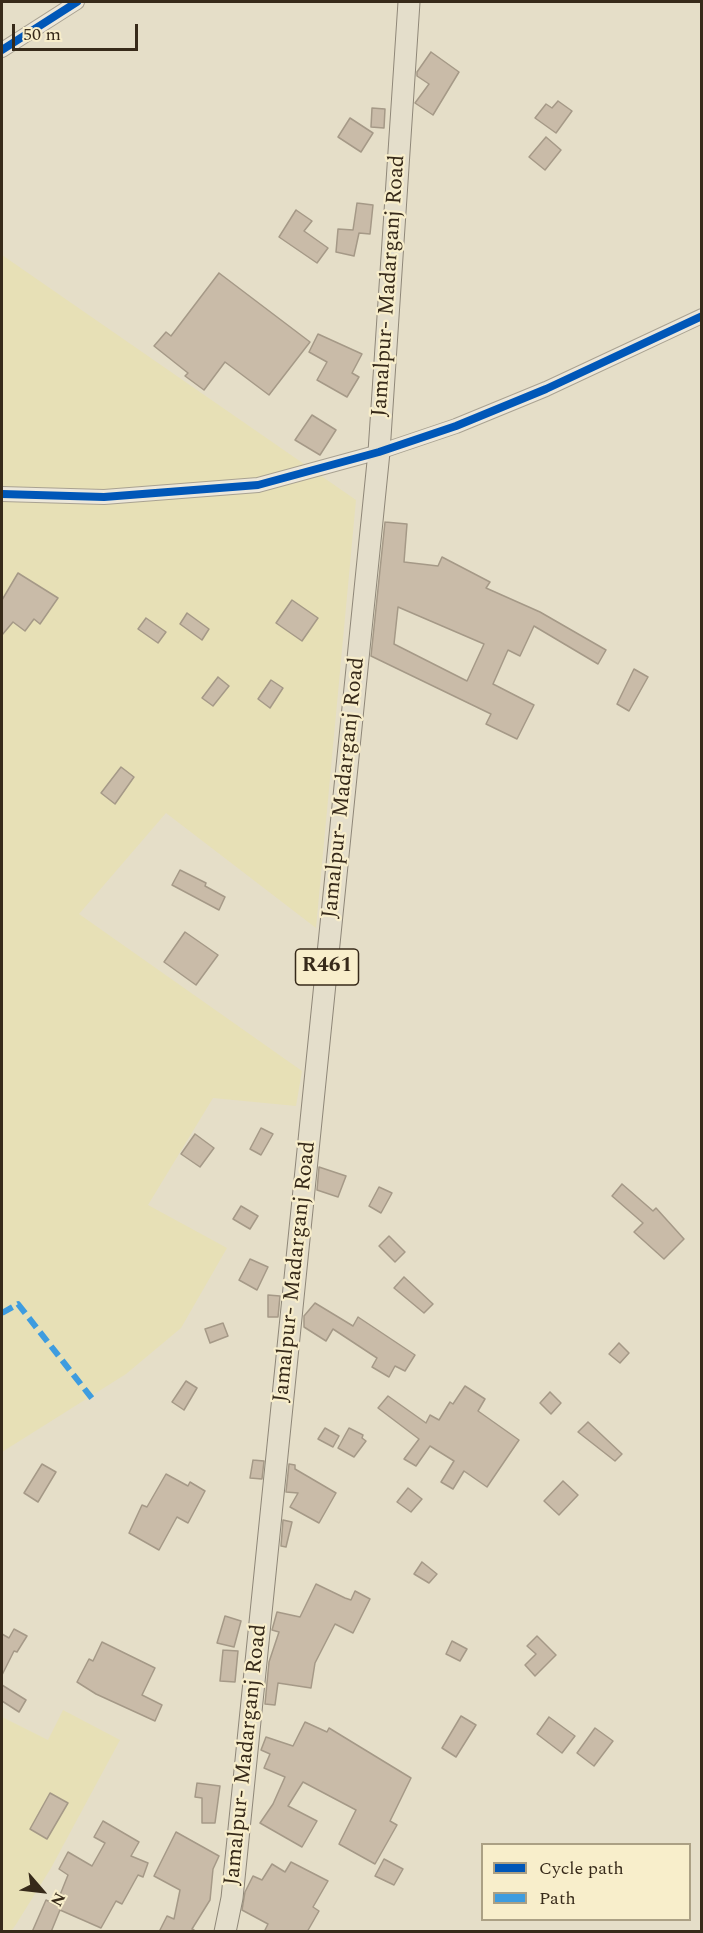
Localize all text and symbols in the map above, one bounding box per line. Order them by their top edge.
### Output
scale bar [15,12,141,50]
text: 50 m [23,21,61,48]
street label: Jamalpur- Madarganj Road [368,154,412,418]
street label: Jamalpur- Madarganj Road [318,656,372,920]
road number: R461 [296,949,358,985]
street label: Jamalpur- Madarganj Road [269,1140,323,1404]
street label: Jamalpur- Madarganj Road [220,1623,274,1887]
legend [481,1843,691,1921]
text: Cycle path [539,1855,624,1882]
north arrow [12,1861,72,1921]
text: Path [539,1885,576,1912]
text: N [44,1888,72,1911]

